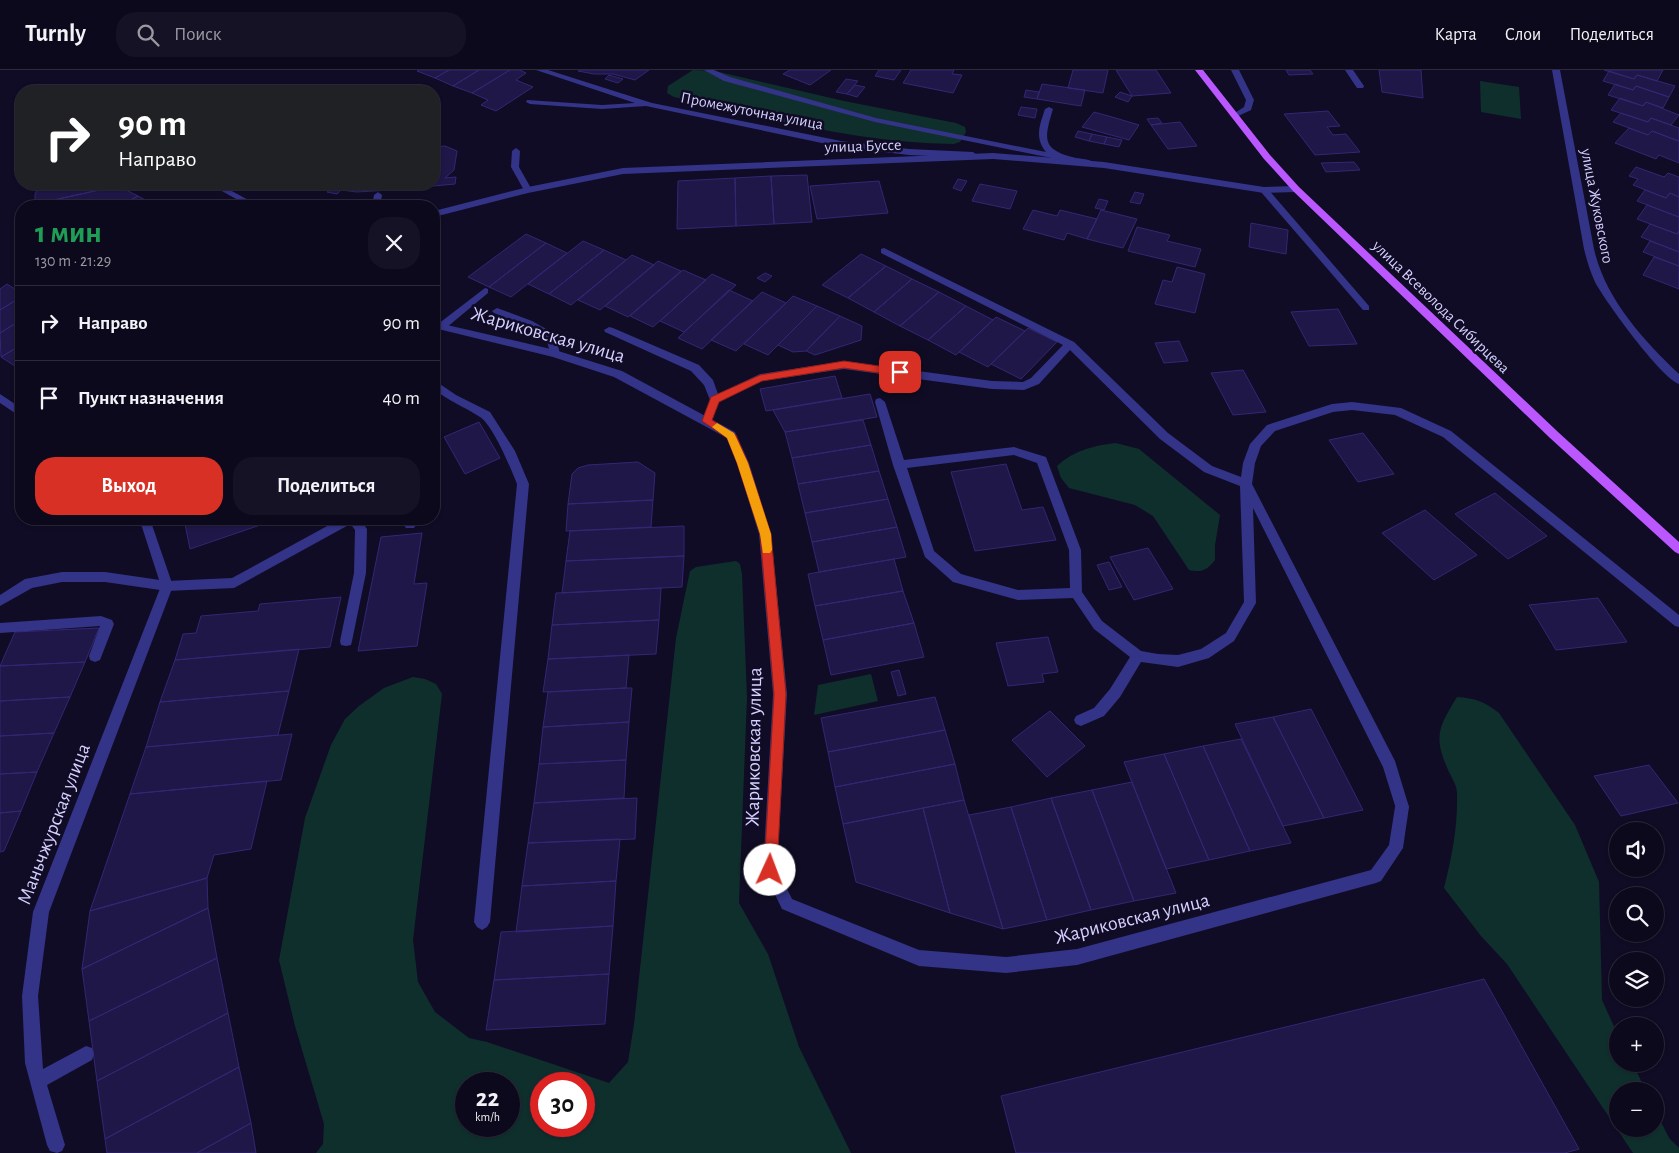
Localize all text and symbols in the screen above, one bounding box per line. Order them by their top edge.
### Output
search box [116,12,466,57]
icon: search [134,21,162,49]
text: Turnly [25,22,86,46]
text: Поиск [174,25,221,44]
text: Карта [1435,26,1477,44]
text: Слои [1505,26,1541,44]
text: Поделиться [1569,26,1654,44]
street label: Промежуточная улица [679,89,825,134]
icon: right [35,105,100,170]
text: 90 m [118,107,187,142]
street label: улица Буссе [823,137,902,156]
street label: улица Жуковского [1577,146,1616,265]
text: Направо [118,148,196,170]
button: close [368,217,420,269]
text: 1 мин [35,218,102,248]
street label: улица Всеволода Сибирцева [1368,237,1513,377]
text: 130 m · 21:29 [35,253,111,269]
street label: Жариковская улица [469,303,627,367]
icon: right [35,309,63,337]
text: Направо [78,314,148,333]
text: 90 m [383,314,420,333]
pin [879,351,921,393]
icon: arrive [886,358,914,386]
icon: arrive [35,384,63,412]
text: Пункт назначения [78,389,224,408]
text: 40 m [382,389,420,408]
button: Выход [35,457,223,515]
button: Поделиться [233,457,420,515]
street label: Жариковская улица [743,667,765,827]
street label: Маньчжурская улица [14,741,94,907]
map controls [1609,822,1664,1137]
button: sound [1609,822,1664,877]
position arrow [743,843,795,895]
button: search [1609,887,1664,942]
street label: Жариковская улица [1052,890,1212,948]
button: layers [1609,952,1664,1007]
button: + [1609,1017,1664,1072]
speed limit sign: 30 [530,1072,595,1137]
button: − [1609,1082,1664,1137]
text: 22 [476,1086,499,1111]
text: km/h [475,1111,500,1123]

